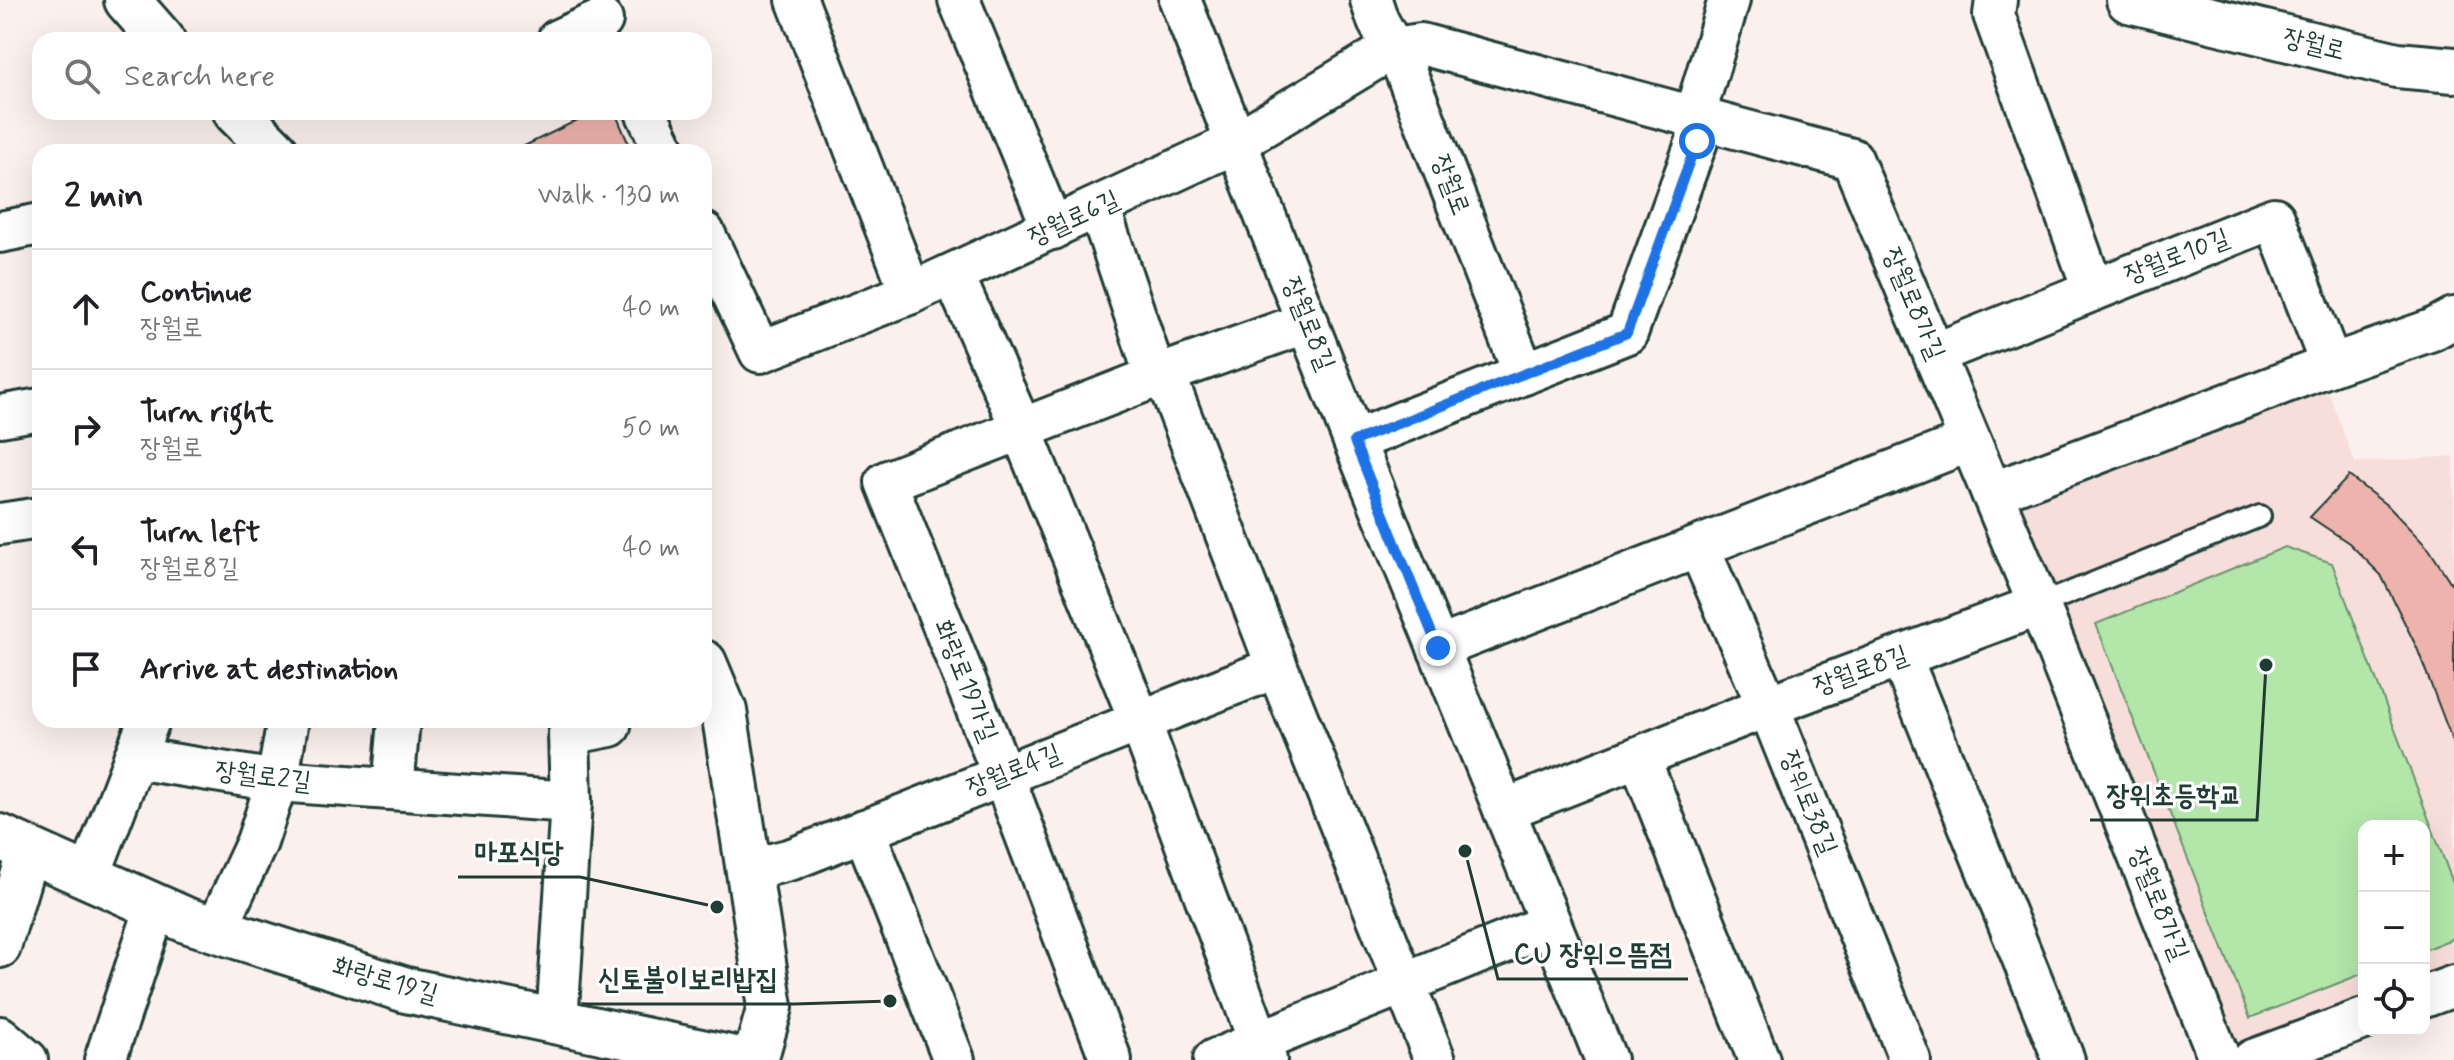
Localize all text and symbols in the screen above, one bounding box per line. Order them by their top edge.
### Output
street label: 장월로 [2279,21,2349,69]
search box [32,32,712,120]
icon: search [60,54,104,98]
text: Search here [124,57,275,96]
route start [1679,123,1715,159]
street label: 장월로 [1423,150,1477,220]
text: 2 min [64,174,144,219]
text: Walk · 130 m [538,179,680,213]
street label: 장월로6길 [1023,183,1125,255]
street label: 장월로10길 [2120,221,2234,293]
street label: 장월로8가길 [1874,242,1952,366]
street label: 장월로8길 [1274,272,1342,376]
text: Continue [140,273,252,312]
icon: ahead [64,287,108,331]
text: 40 m [622,292,680,326]
text: 장월로 [140,312,203,346]
text: Turn right [140,393,273,432]
icon: right [64,407,108,451]
text: 50 m [622,412,680,446]
text: 장월로 [140,432,203,466]
text: Turn left [140,513,260,552]
icon: left [64,527,108,571]
text: 40 m [622,532,680,566]
text: 장월로8길 [140,552,238,586]
street label: 화랑로19가길 [925,615,1005,747]
route end [1420,630,1456,666]
street label: 장월로8길 [1809,638,1913,704]
icon: arrive [64,647,108,691]
text: Arrive at destination [140,650,398,689]
street label: 장월로4길 [962,737,1066,805]
street label: 장위로38길 [1772,746,1844,860]
street label: 장월로2길 [213,754,313,800]
callout: 장위초등학교 [2090,768,2257,820]
text: 장위초등학교 [2106,778,2242,815]
map controls [2358,820,2430,1036]
button: + [2358,820,2430,892]
callout: 마포식당 [458,825,580,877]
text: 마포식당 [474,835,564,872]
street label: 장월로8가길 [2120,842,2196,966]
button: − [2358,892,2430,964]
callout: CU 장위으뜸점 [1498,927,1688,979]
text: CU 장위으뜸점 [1514,937,1672,974]
street label: 화랑로19길 [328,950,442,1012]
callout: 신토불이보리밥집 [582,952,795,1004]
text: 신토불이보리밥집 [598,962,778,999]
button: locate [2358,964,2430,1036]

